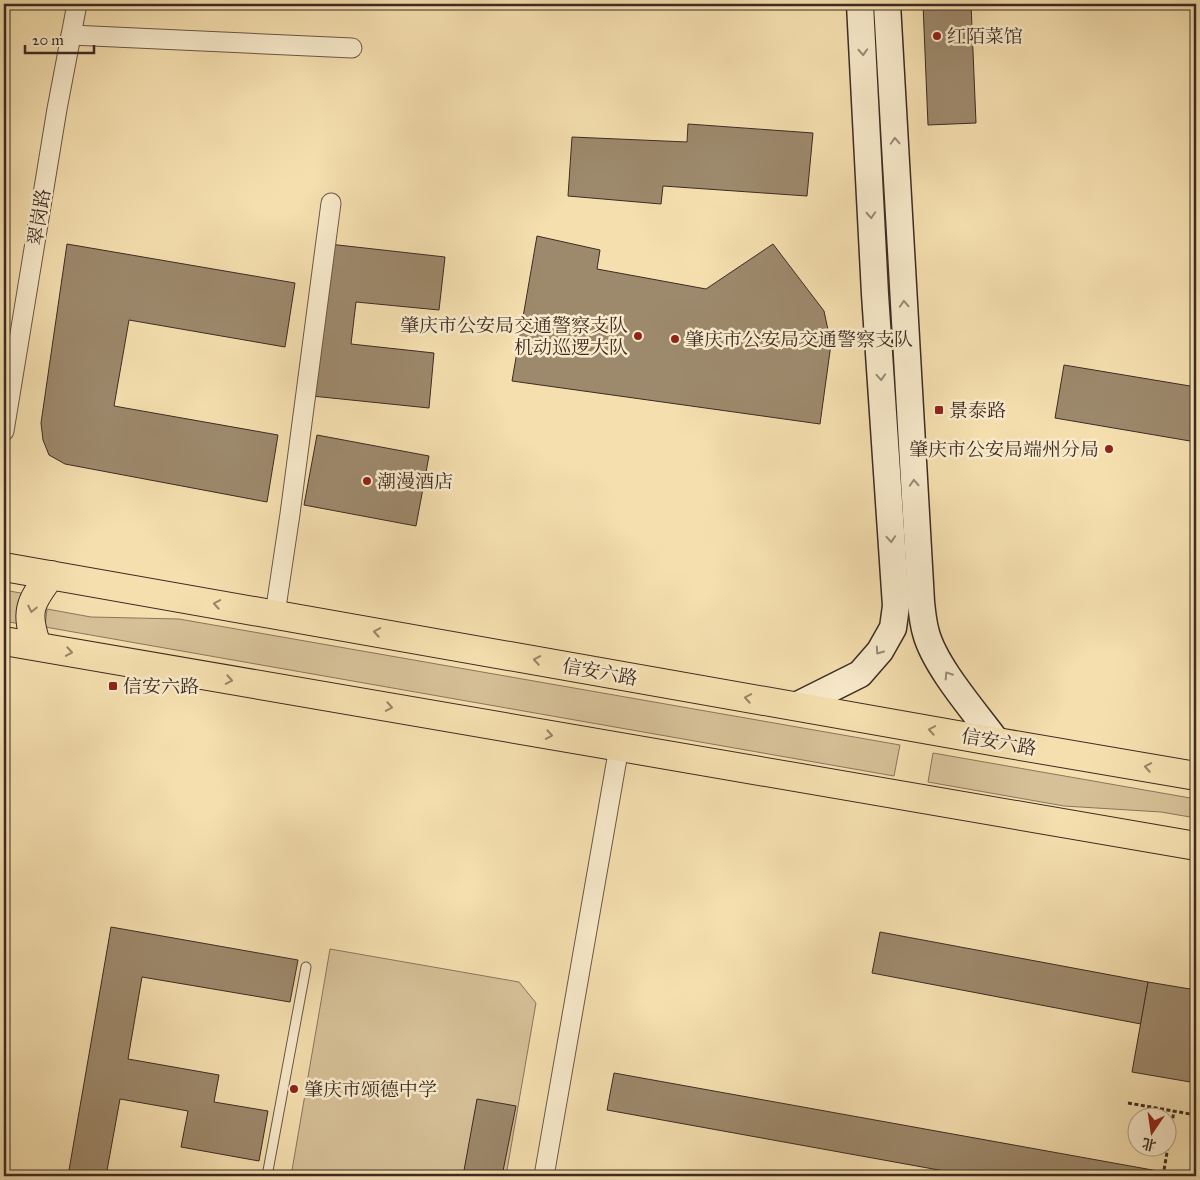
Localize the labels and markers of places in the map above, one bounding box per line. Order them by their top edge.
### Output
place label: 红陌菜馆 [947,25,1023,48]
marker: 红陌菜馆 [931,30,943,42]
place label: 肇庆市公安局交通警察支队 机动巡逻大队 [400,314,628,359]
place label: 肇庆市公安局交通警察支队 [685,328,913,351]
marker: 肇庆市公安局交通警察支队 机动巡逻大队 [632,330,644,342]
marker: 肇庆市公安局交通警察支队 [669,333,681,345]
place label: 景泰路 [949,399,1006,422]
marker: 景泰路 [933,404,945,416]
place label: 肇庆市公安局端州分局 [909,438,1099,461]
marker: 肇庆市公安局端州分局 [1103,443,1115,455]
place label: 潮漫酒店 [377,470,453,493]
marker: 潮漫酒店 [361,475,373,487]
place label: 信安六路 [123,675,199,698]
marker: 信安六路 [107,680,119,692]
place label: 肇庆市颂德中学 [304,1078,437,1101]
marker: 肇庆市颂德中学 [288,1083,300,1095]

